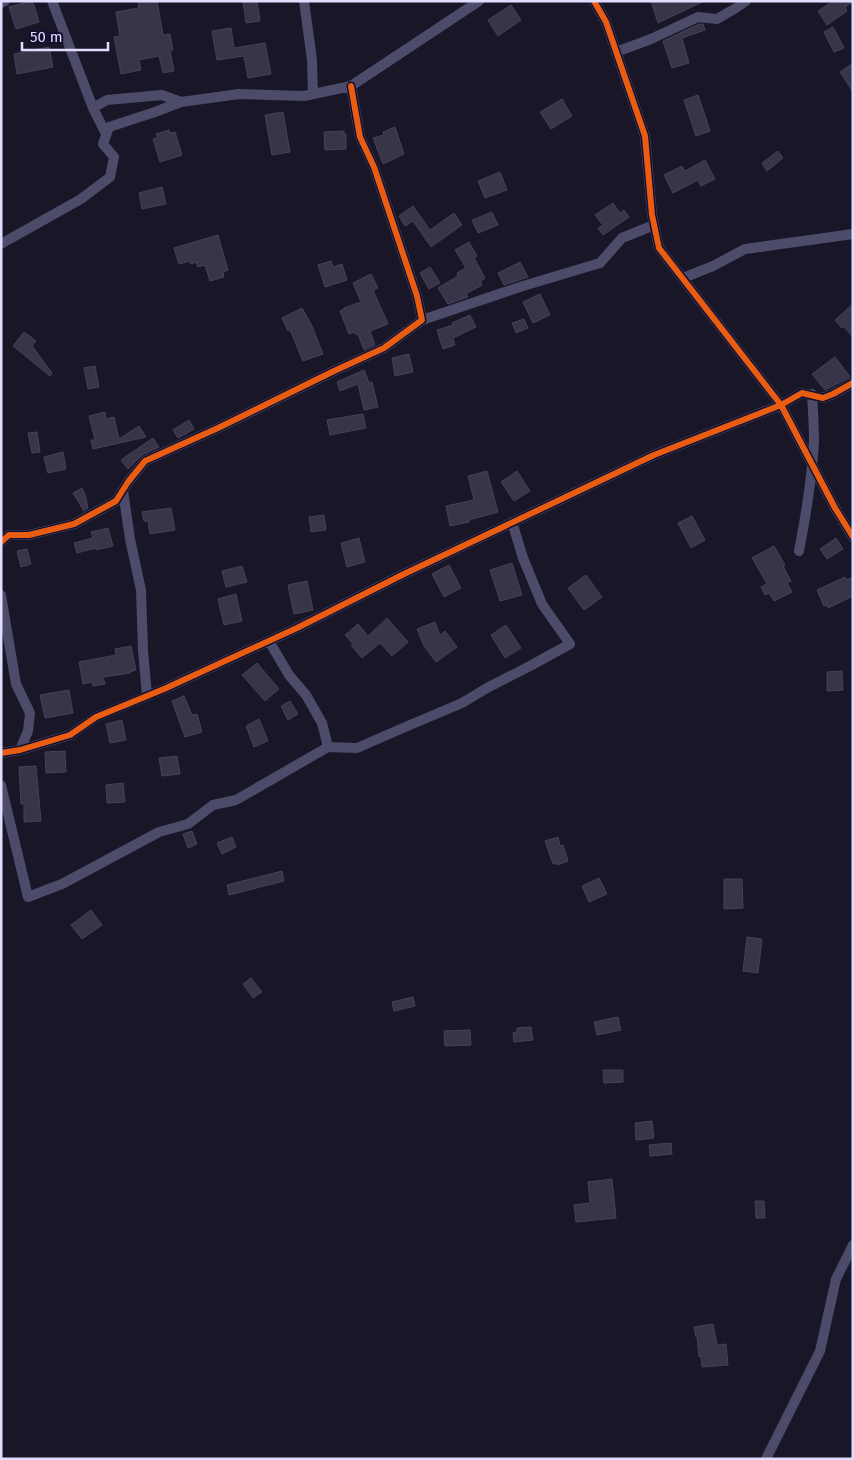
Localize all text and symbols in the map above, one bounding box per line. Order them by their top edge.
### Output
scale bar [22,20,109,52]
text: 50 m [30,28,63,46]

